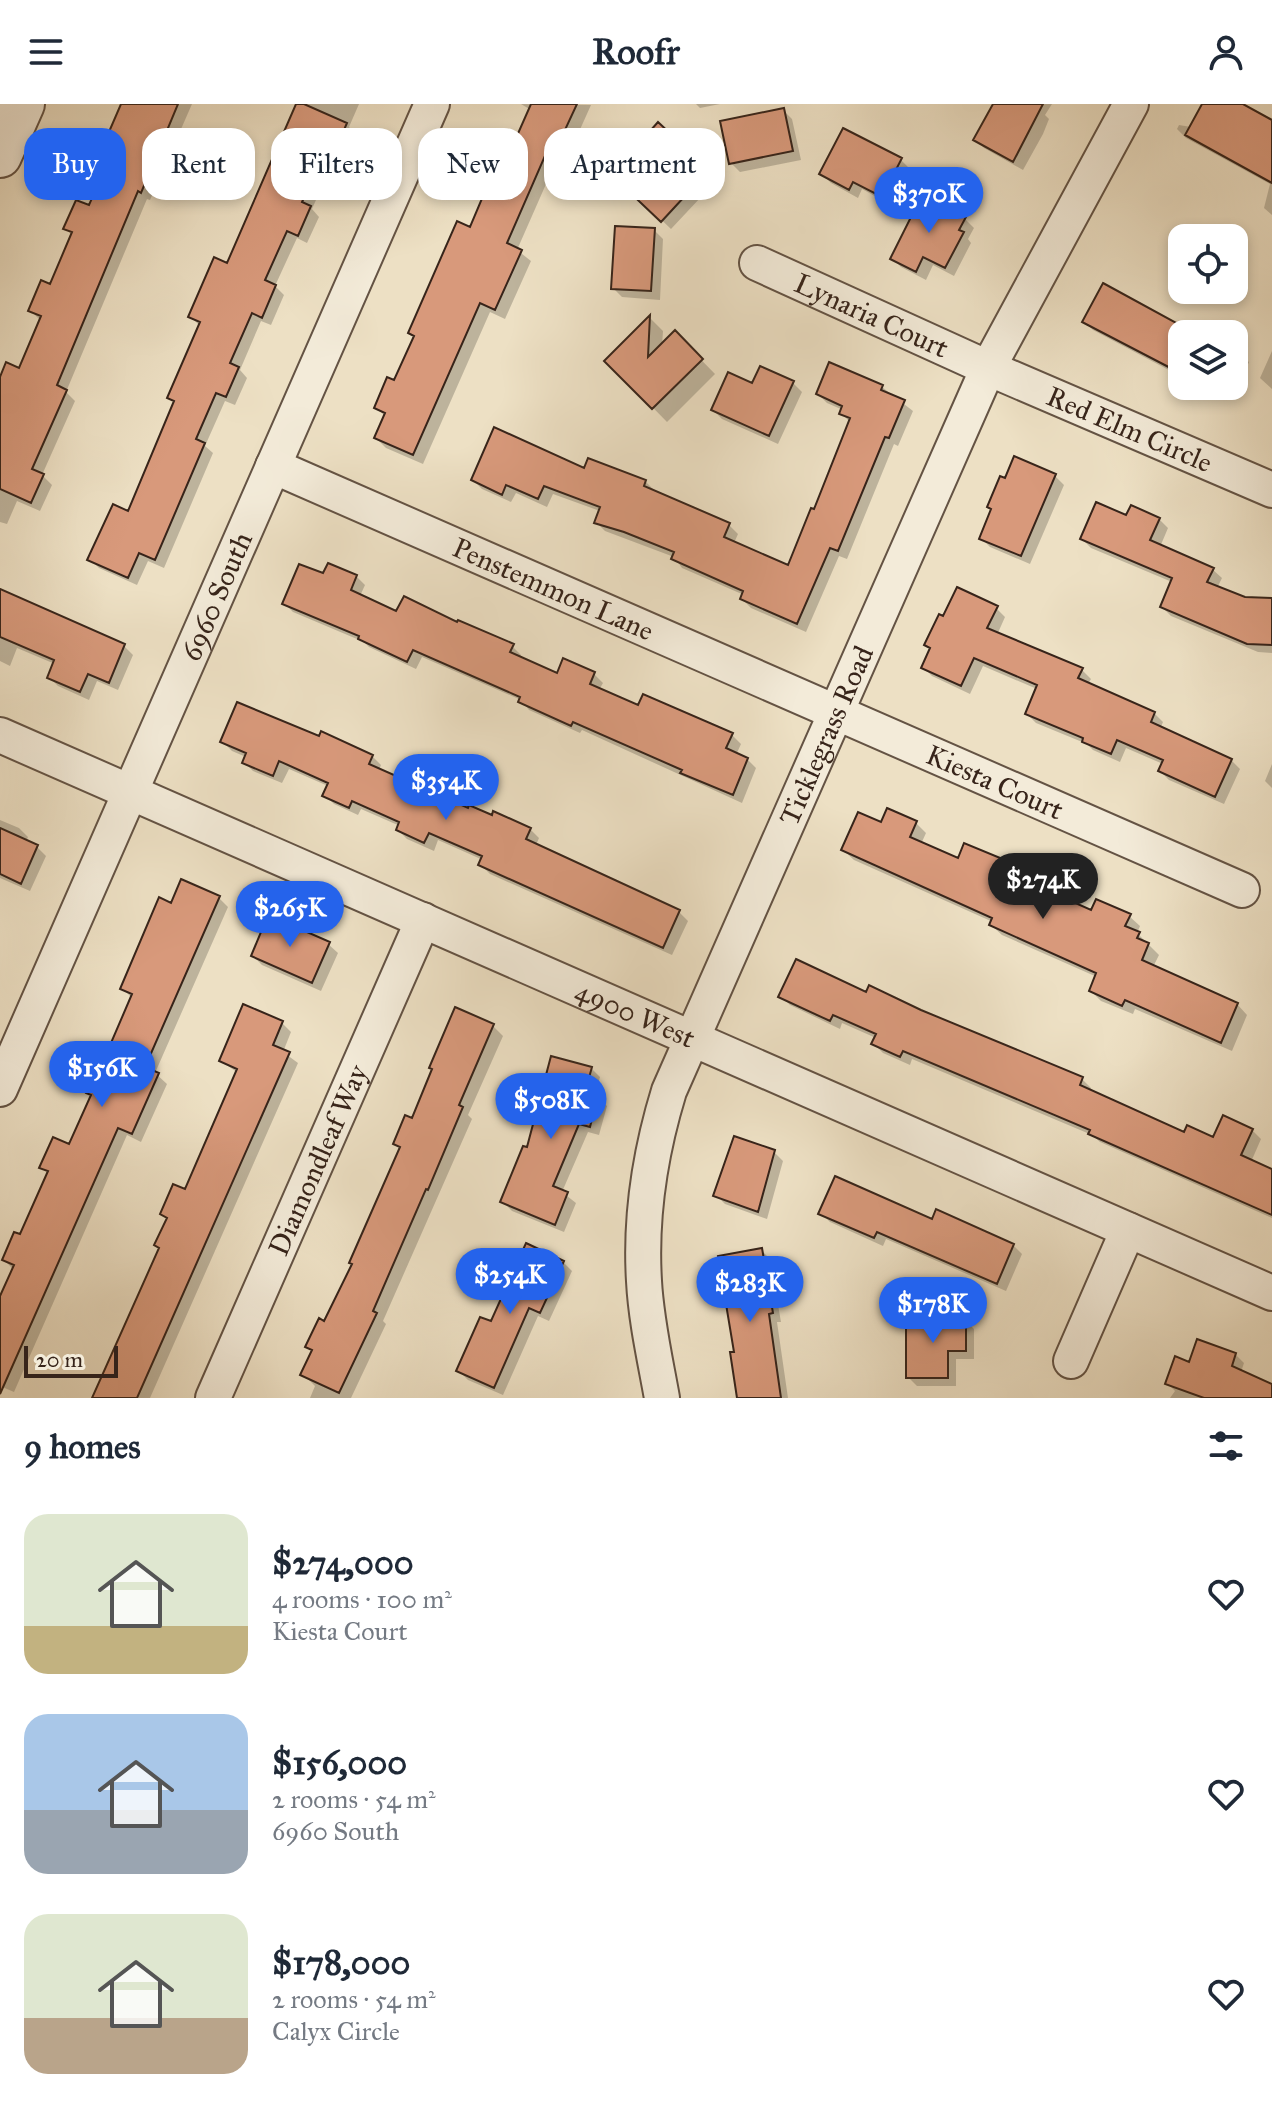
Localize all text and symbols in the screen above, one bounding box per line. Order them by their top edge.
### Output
icon: menu [24,30,68,74]
text: Roofr [592,30,680,74]
icon: person [1204,30,1248,74]
chip: Buy [24,128,126,200]
chip: Rent [142,128,255,200]
chip: Filters [271,128,402,200]
chip: New [418,128,528,200]
chip: Apartment [544,128,725,200]
pin: $370K [873,167,985,235]
text: $370K [892,177,966,209]
map controls [1168,224,1248,400]
button: locate [1168,224,1248,304]
street label: Lynaria Court [789,265,954,365]
button: layers [1168,320,1248,400]
street label: Red Elm Circle [1042,378,1218,480]
street label: 6960 South [173,526,260,666]
street label: Penstemmon Lane [447,529,659,648]
street label: Ticklegrass Road [771,640,881,830]
street label: Kiesta Court [921,737,1069,827]
pin: $354K [390,754,502,822]
text: $354K [411,764,481,796]
pin: $274K [987,853,1099,921]
text: $274K [1006,863,1080,895]
pin: $265K [234,881,346,949]
text: $265K [254,891,326,923]
street label: 4900 West [571,972,701,1055]
pin: $156K [46,1041,158,1109]
text: $156K [67,1051,137,1083]
street label: Diamondleaf Way [260,1058,375,1261]
pin: $508K [495,1073,607,1141]
text: $508K [513,1083,589,1115]
pin: $254K [454,1248,566,1316]
pin: $283K [694,1256,806,1324]
text: $254K [474,1258,546,1290]
text: $283K [714,1266,786,1298]
pin: $178K [877,1277,989,1345]
text: $178K [897,1287,969,1319]
scale bar [24,1342,118,1378]
text: 20 m [36,1346,83,1373]
icon: filters [1204,1424,1248,1468]
text: 9 homes [24,1426,141,1467]
text: $274,000 [272,1542,413,1583]
icon: home [88,1546,184,1642]
icon: heart [1204,1572,1248,1616]
text: 4 rooms · 100 m² [272,1583,452,1615]
text: Kiesta Court [272,1615,407,1647]
text: $156,000 [272,1742,407,1783]
icon: home [88,1746,184,1842]
icon: heart [1204,1772,1248,1816]
text: 2 rooms · 54 m² [272,1783,436,1815]
text: 6960 South [272,1815,399,1847]
text: $178,000 [272,1942,410,1983]
icon: home [88,1946,184,2042]
icon: heart [1204,1972,1248,2016]
text: 2 rooms · 54 m² [272,1983,436,2015]
text: Calyx Circle [272,2015,400,2047]

